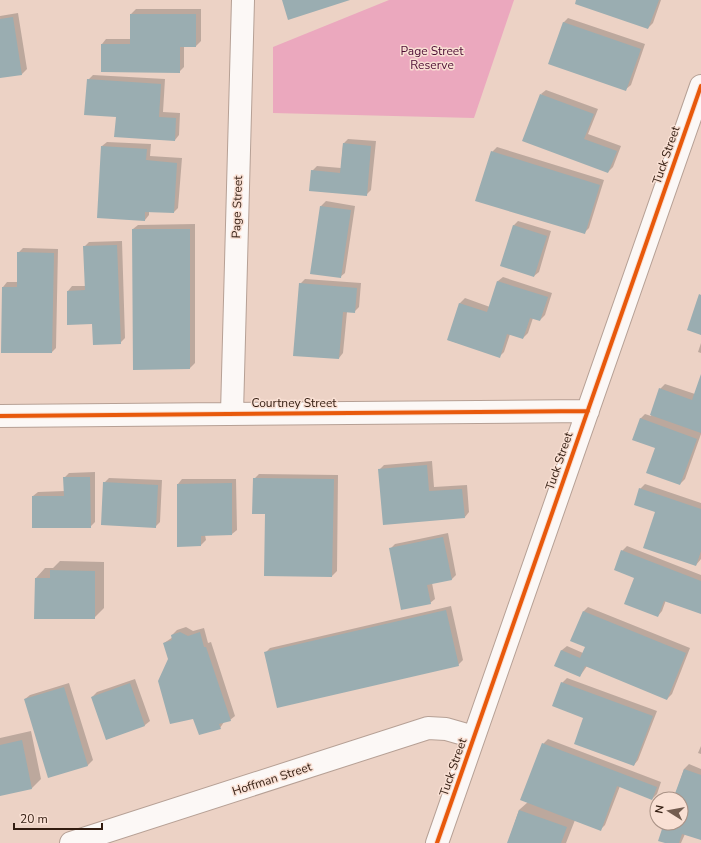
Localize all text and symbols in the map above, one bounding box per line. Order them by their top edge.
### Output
park label: Page Street Reserve [401,43,464,73]
street label: Tuck Street [649,123,684,186]
street label: Page Street [228,174,246,239]
street label: Courtney Street [252,395,337,411]
street label: Tuck Street [542,429,577,492]
street label: Tuck Street [436,735,471,798]
street label: Hoffman Street [230,758,315,799]
north arrow [649,791,689,831]
text: N [652,804,668,815]
scale bar [14,805,102,831]
text: 20 m [20,811,48,827]

